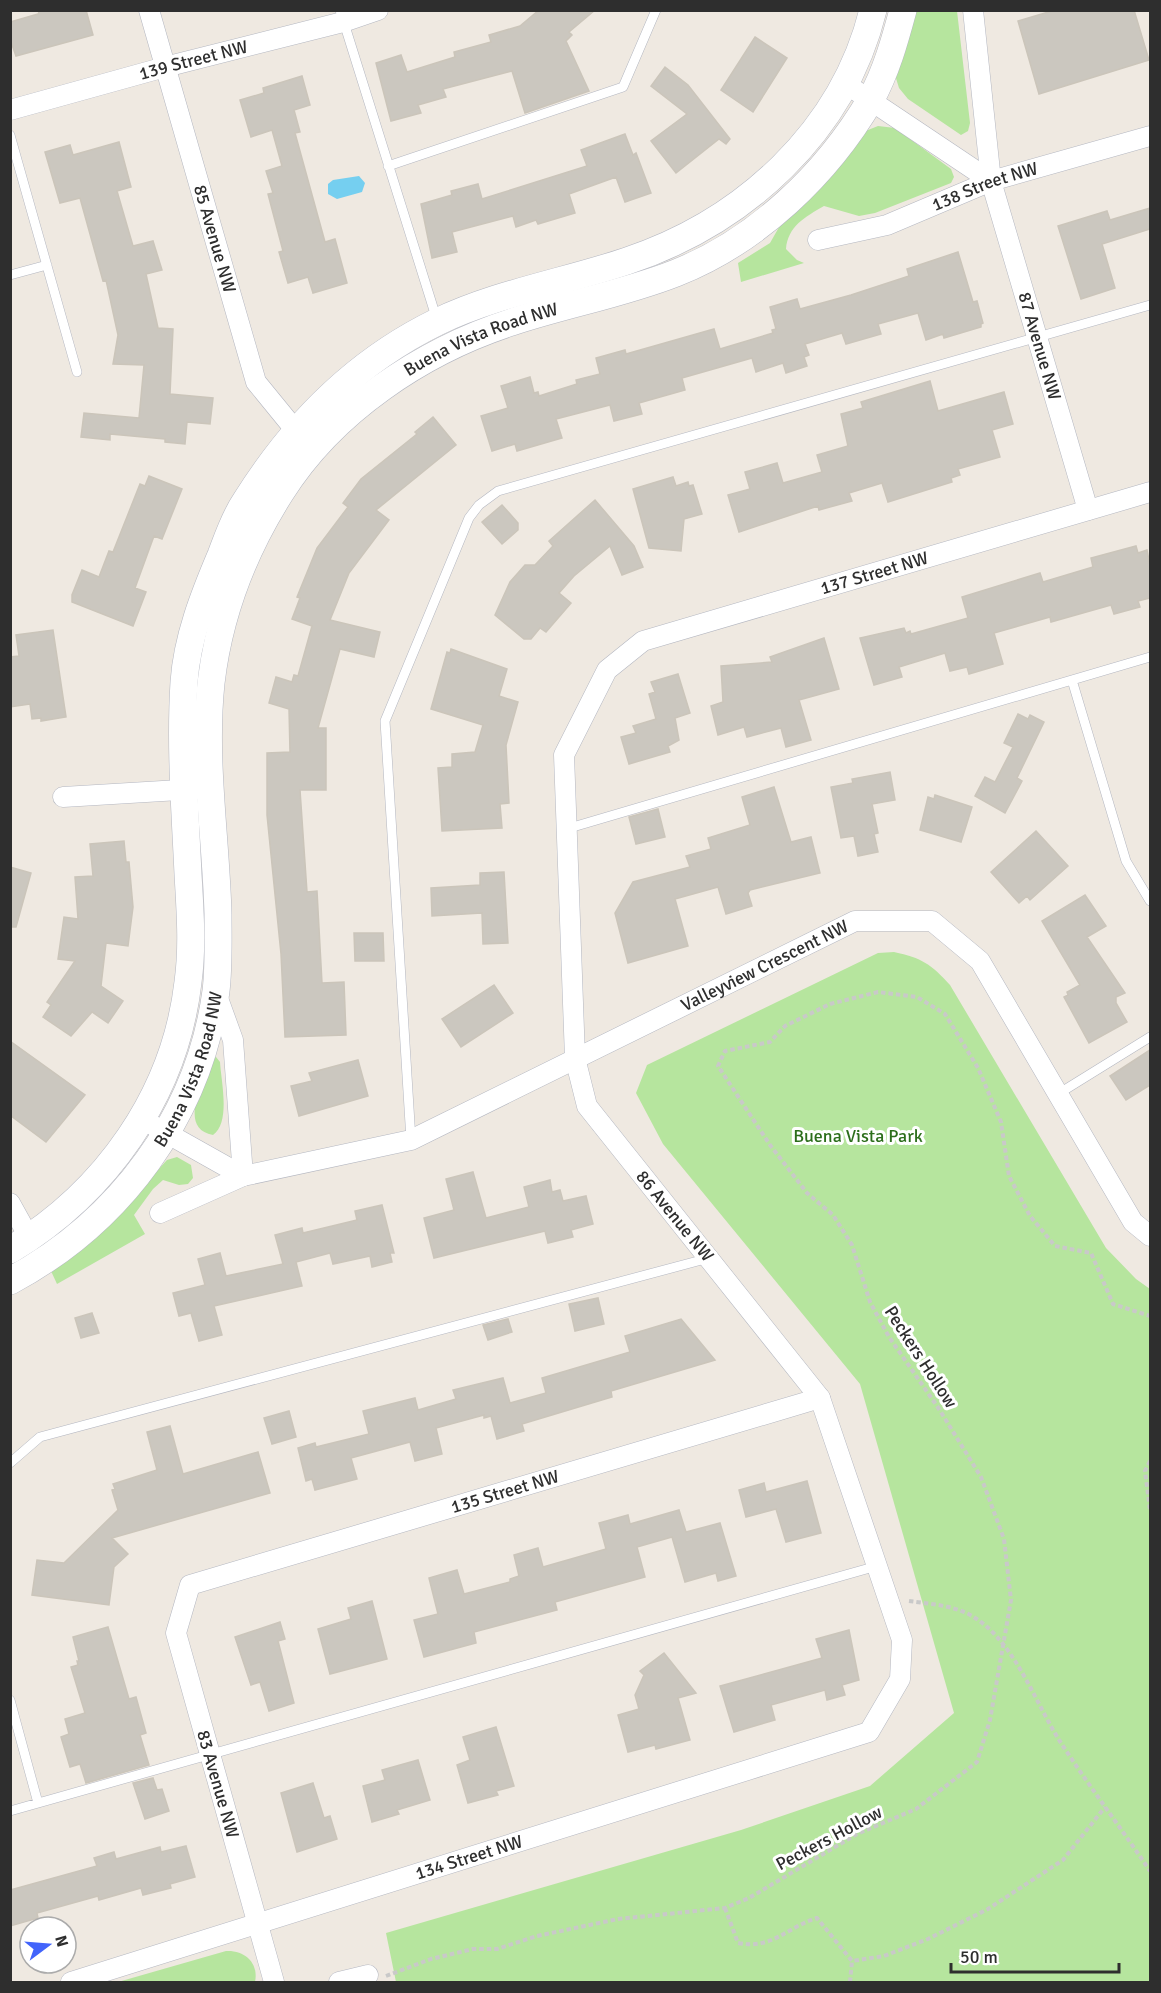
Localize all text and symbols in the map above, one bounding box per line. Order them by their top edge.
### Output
street label: 139 Street NW [136,36,250,85]
street label: 138 Street NW [928,157,1040,216]
street label: 85 Avenue NW [189,182,241,295]
street label: 87 Avenue NW [1013,290,1066,403]
street label: Buena Vista Road NW [400,298,560,381]
street label: 137 Street NW [818,547,931,599]
street label: Valleyview Crescent NW [677,915,852,1016]
street label: Buena Vista Road NW [149,990,227,1151]
park label: Buena Vista Park [793,1125,923,1147]
street label: 86 Avenue NW [631,1166,719,1266]
street label: Peckers Hollow [880,1302,962,1412]
street label: 135 Street NW [448,1465,562,1518]
street label: 83 Avenue NW [192,1728,244,1840]
street label: Peckers Hollow [772,1801,886,1875]
street label: 134 Street NW [412,1830,525,1885]
north arrow [18,1915,78,1975]
text: N [50,1933,73,1949]
scale bar [951,1936,1119,1974]
text: 50 m [960,1946,998,1968]

